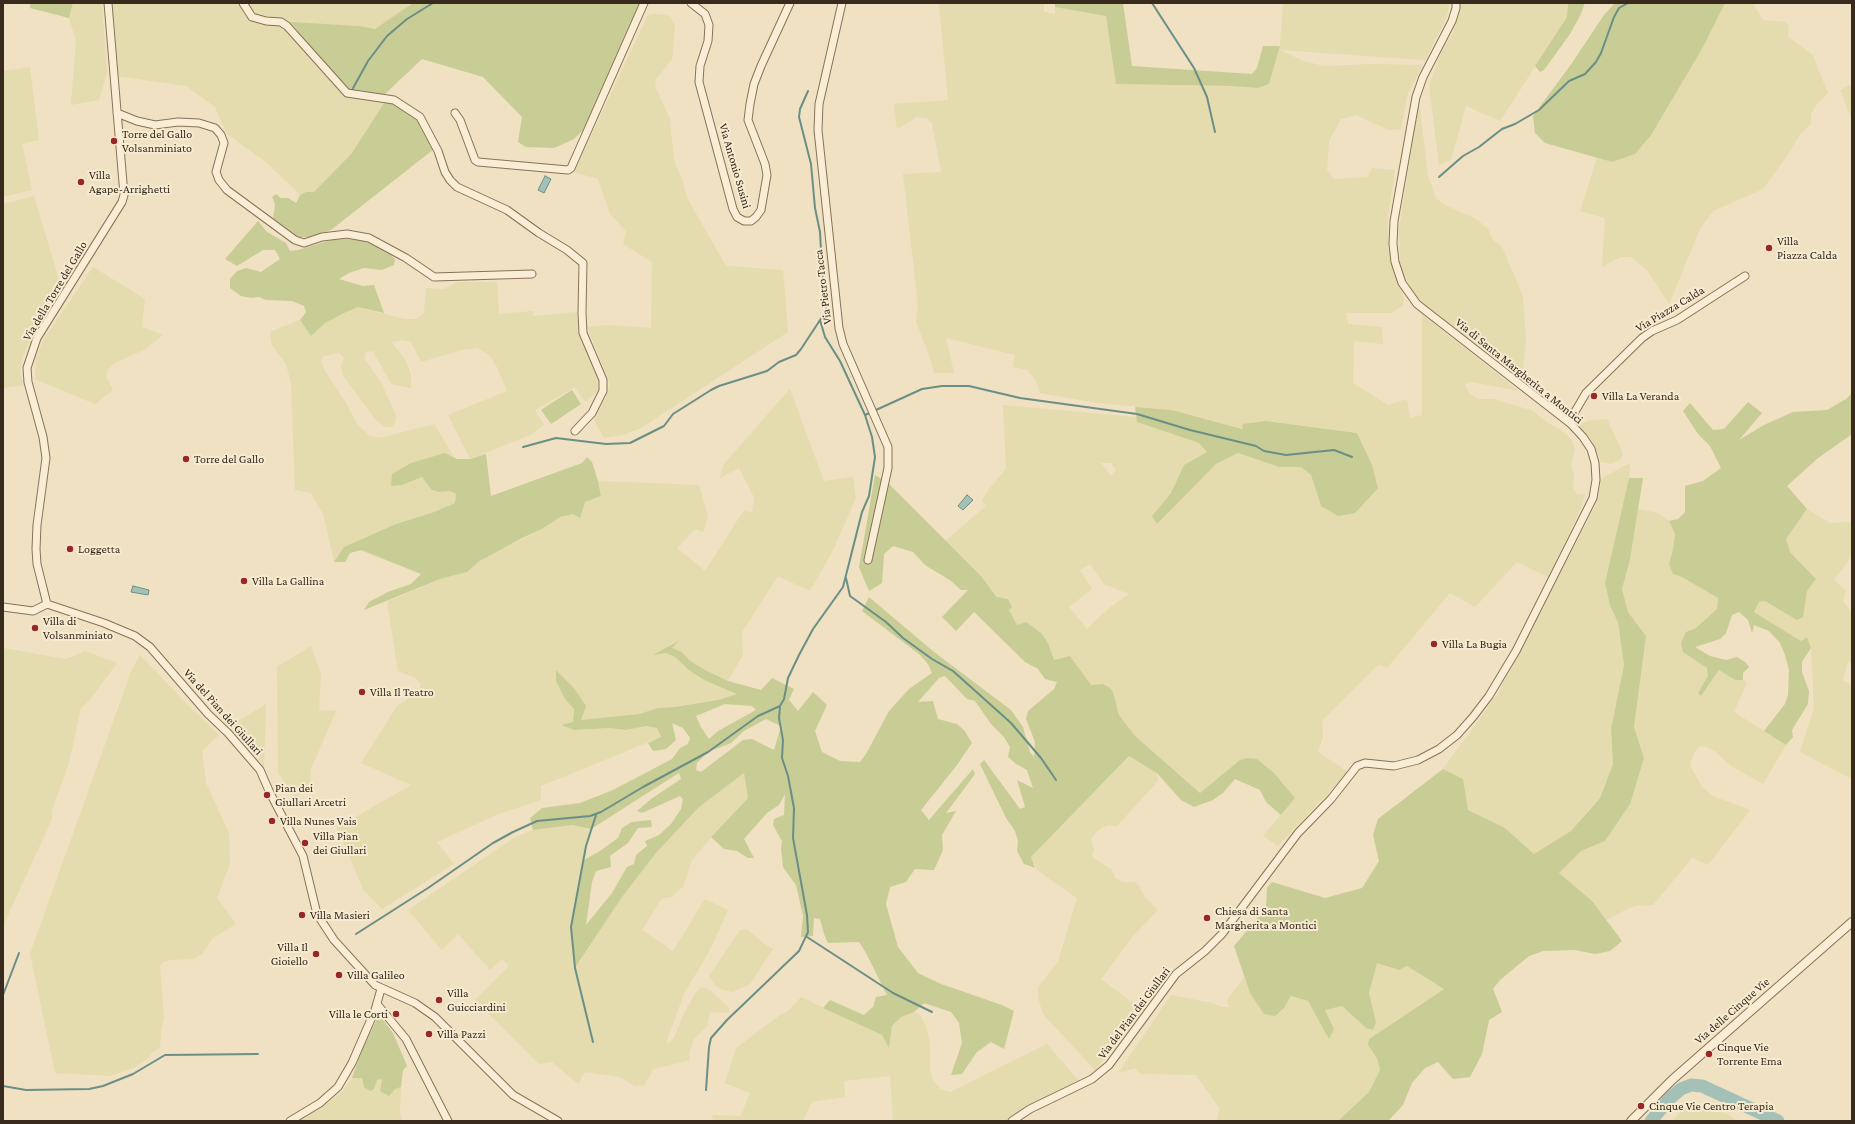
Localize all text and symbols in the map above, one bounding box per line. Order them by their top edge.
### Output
street label: Via Antonio Susini [716,122,754,210]
place label: Torre del Gallo Volsanminiato [122,127,192,155]
marker: Torre del Gallo Volsanminiato [109,136,119,146]
place label: Villa Agape-Arrighetti [89,168,170,196]
marker: Villa Agape-Arrighetti [76,177,86,187]
place label: Villa Piazza Calda [1777,234,1837,262]
street label: Via della Torre del Gallo [20,239,90,343]
marker: Villa Piazza Calda [1764,243,1774,253]
street label: Via Pietro Tacca [811,249,835,325]
street label: Via Piazza Calda [1633,283,1707,335]
street label: Via di Santa Margherita a Montici [1452,315,1586,427]
place label: Villa La Veranda [1602,389,1679,403]
marker: Villa La Veranda [1589,391,1599,401]
place label: Torre del Gallo [194,452,264,466]
marker: Torre del Gallo [181,454,191,464]
place label: Loggetta [78,542,120,556]
marker: Loggetta [65,544,75,554]
place label: Villa La Gallina [252,574,324,588]
marker: Villa La Gallina [239,576,249,586]
place label: Villa di Volsanminiato [43,614,113,642]
marker: Villa di Volsanminiato [30,623,40,633]
place label: Villa La Bugia [1442,637,1507,651]
marker: Villa La Bugia [1429,639,1439,649]
street label: Via del Pian dei Giullari [180,666,266,758]
place label: Villa Il Teatro [370,685,434,699]
marker: Villa Il Teatro [357,687,367,697]
place label: Pian dei Giullari Arcetri [275,781,346,809]
marker: Pian dei Giullari Arcetri [262,790,272,800]
place label: Villa Nunes Vais [280,814,357,828]
marker: Villa Nunes Vais [267,816,277,826]
place label: Villa Pian dei Giullari [313,829,366,857]
marker: Villa Pian dei Giullari [300,838,310,848]
place label: Chiesa di Santa Margherita a Montici [1215,904,1317,932]
place label: Villa Masieri [310,908,370,922]
marker: Villa Masieri [297,910,307,920]
marker: Chiesa di Santa Margherita a Montici [1202,913,1212,923]
place label: Villa Il Gioiello [271,940,308,968]
marker: Villa Il Gioiello [311,949,321,959]
street label: Via del Pian dei Giullari [1095,964,1173,1062]
place label: Villa Galileo [347,968,405,982]
marker: Villa Galileo [334,970,344,980]
street label: Via delle Cinque Vie [1692,974,1772,1048]
place label: Villa Guicciardini [447,986,506,1014]
marker: Villa Guicciardini [434,995,444,1005]
place label: Villa le Corti [329,1007,388,1021]
marker: Villa le Corti [391,1009,401,1019]
place label: Villa Pazzi [437,1027,486,1041]
marker: Villa Pazzi [424,1029,434,1039]
place label: Cinque Vie Torrente Ema [1717,1040,1782,1068]
marker: Cinque Vie Torrente Ema [1704,1049,1714,1059]
place label: Cinque Vie Centro Terapia [1649,1099,1774,1113]
marker: Cinque Vie Centro Terapia [1636,1101,1646,1111]

